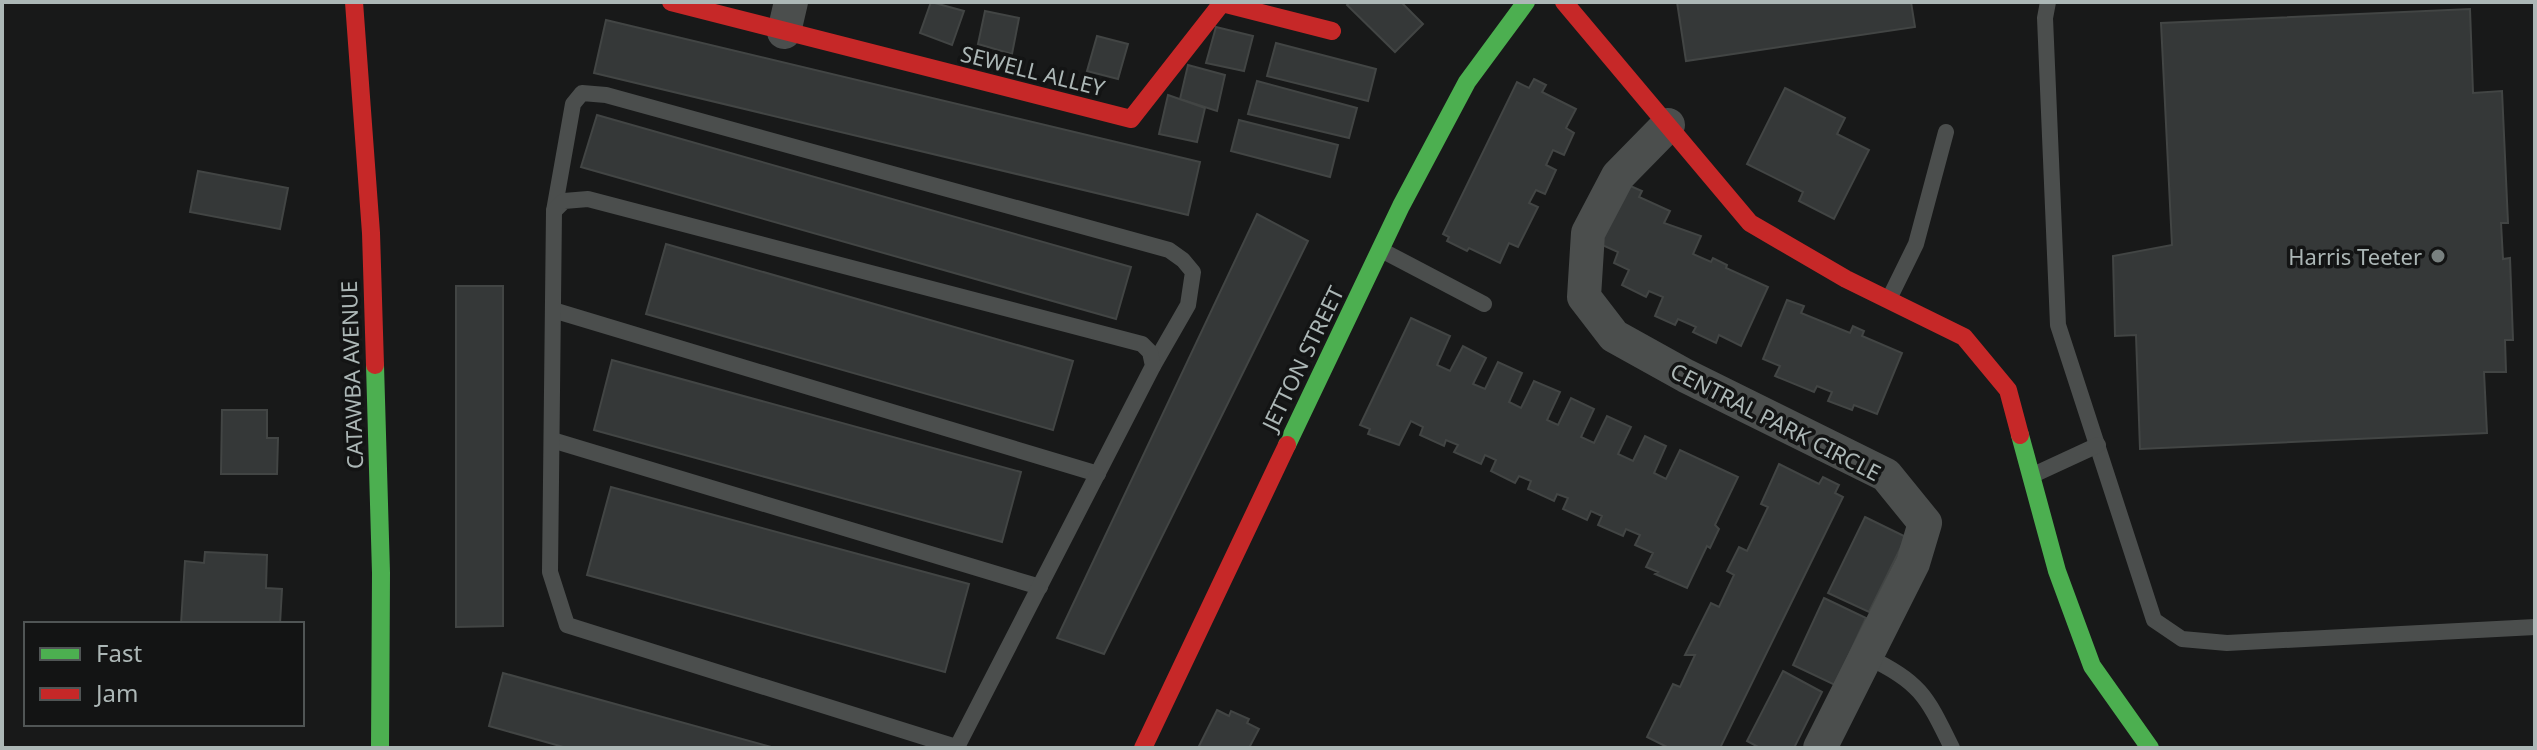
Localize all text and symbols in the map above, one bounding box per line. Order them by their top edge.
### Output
street label: SEWELL ALLEY [958,38,1109,103]
place label: Harris Teeter [2288,241,2422,271]
marker: Harris Teeter [2429,247,2447,265]
street label: CATAWBA AVENUE [333,280,369,470]
street label: JETTON STREET [1253,281,1350,437]
street label: CENTRAL PARK CIRCLE [1666,355,1886,487]
legend [24,622,304,726]
text: Fast [96,636,142,669]
text: Jam [94,676,138,709]

